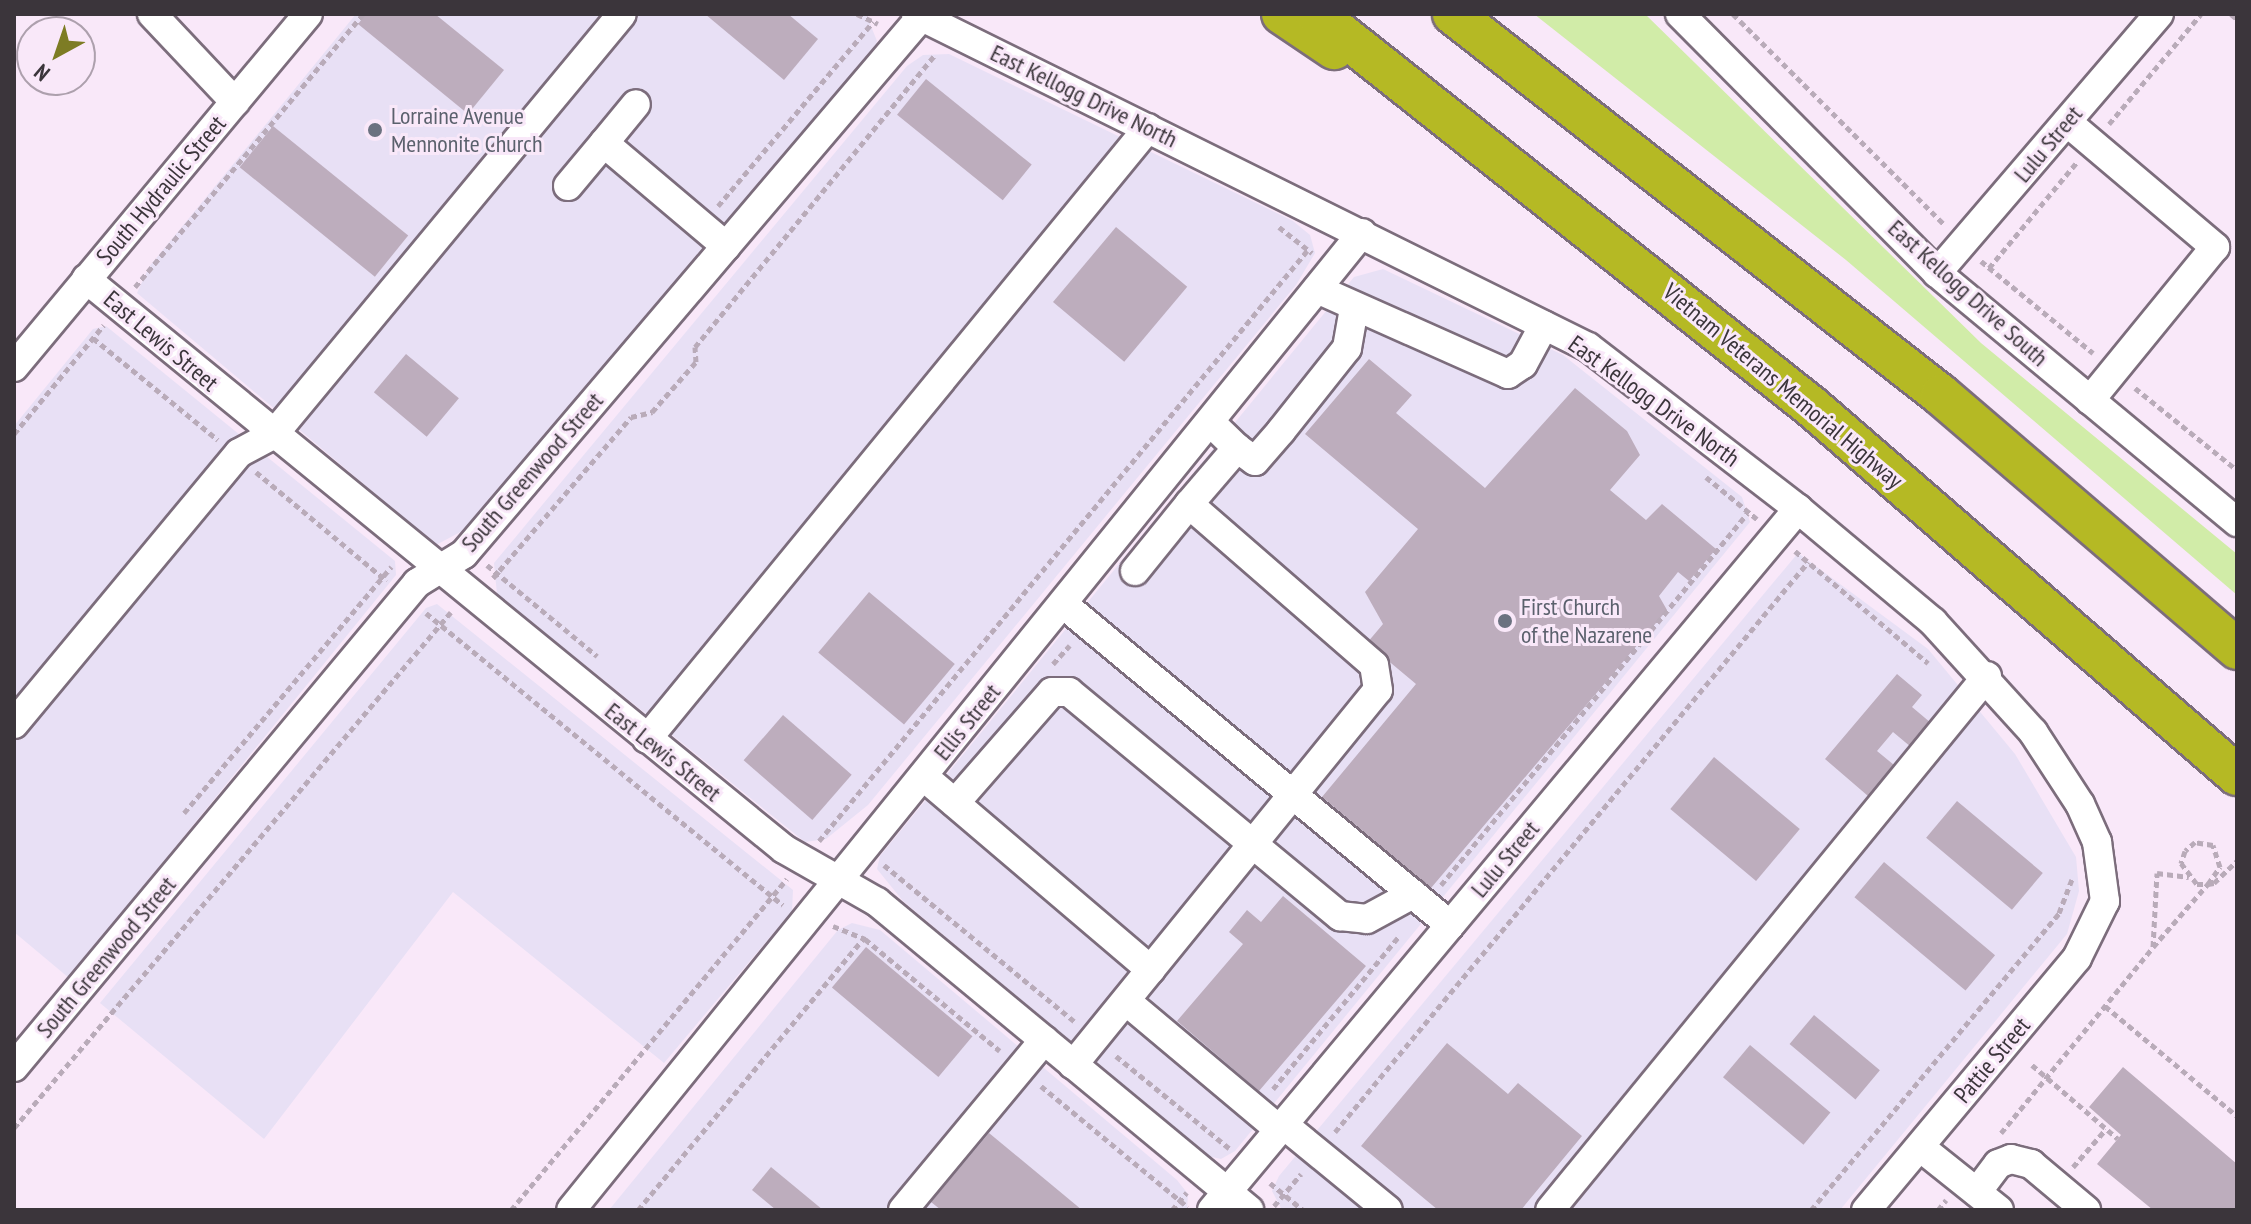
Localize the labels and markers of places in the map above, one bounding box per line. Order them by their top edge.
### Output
place label: Lorraine Avenue Mennonite Church [391,102,542,158]
marker: Lorraine Avenue Mennonite Church [366,121,384,139]
place label: First Church of the Nazarene [1521,593,1652,649]
marker: First Church of the Nazarene [1496,612,1514,630]

